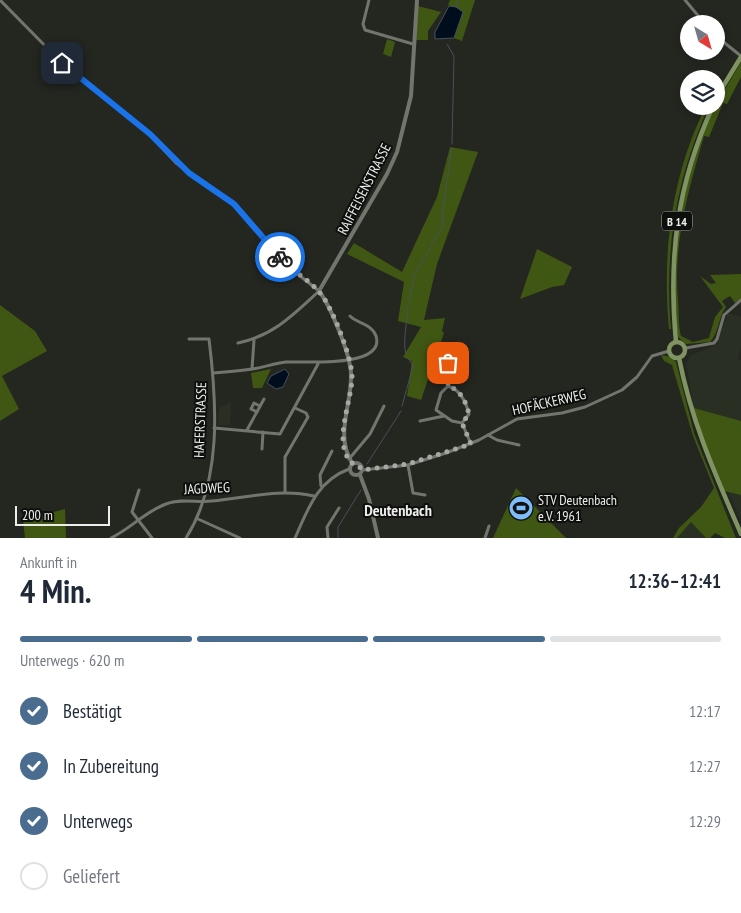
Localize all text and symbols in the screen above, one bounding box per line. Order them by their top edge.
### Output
north arrow [680,15,725,60]
map controls [680,15,725,115]
pin [41,42,83,84]
icon: home [48,49,76,77]
button: layers [680,70,725,115]
street label: RAIFFEISENSTRASSE [333,140,395,238]
road number: B 14 [662,212,692,230]
courier [255,232,305,282]
icon: bike [266,243,294,271]
pin [427,342,469,384]
icon: bag [434,349,462,377]
street label: HAFERSTRASSE [190,382,210,458]
street label: HOFÄCKERWEG [510,385,588,419]
street label: JAGDWEG [183,478,231,498]
place label: STV Deutenbach e.V. 1961 [538,491,617,525]
sports icon: STV Deutenbach e.V. 1961 [508,495,534,521]
district label: Deutenbach [364,500,432,520]
scale bar [15,503,110,526]
text: 200 m [22,506,53,524]
text: Ankunft in [20,552,77,572]
text: 12:36–12:41 [628,569,721,593]
text: 4 Min. [20,570,91,612]
text: Unterwegs · 620 m [20,650,124,670]
icon: check [20,697,48,725]
text: Bestätigt [63,699,122,723]
text: 12:17 [689,701,721,721]
icon: check [20,752,48,780]
text: In Zubereitung [63,754,159,778]
text: 12:27 [689,756,721,776]
icon: check [20,807,48,835]
text: Unterwegs [63,809,133,833]
text: 12:29 [689,811,721,831]
text: Geliefert [63,864,120,888]

